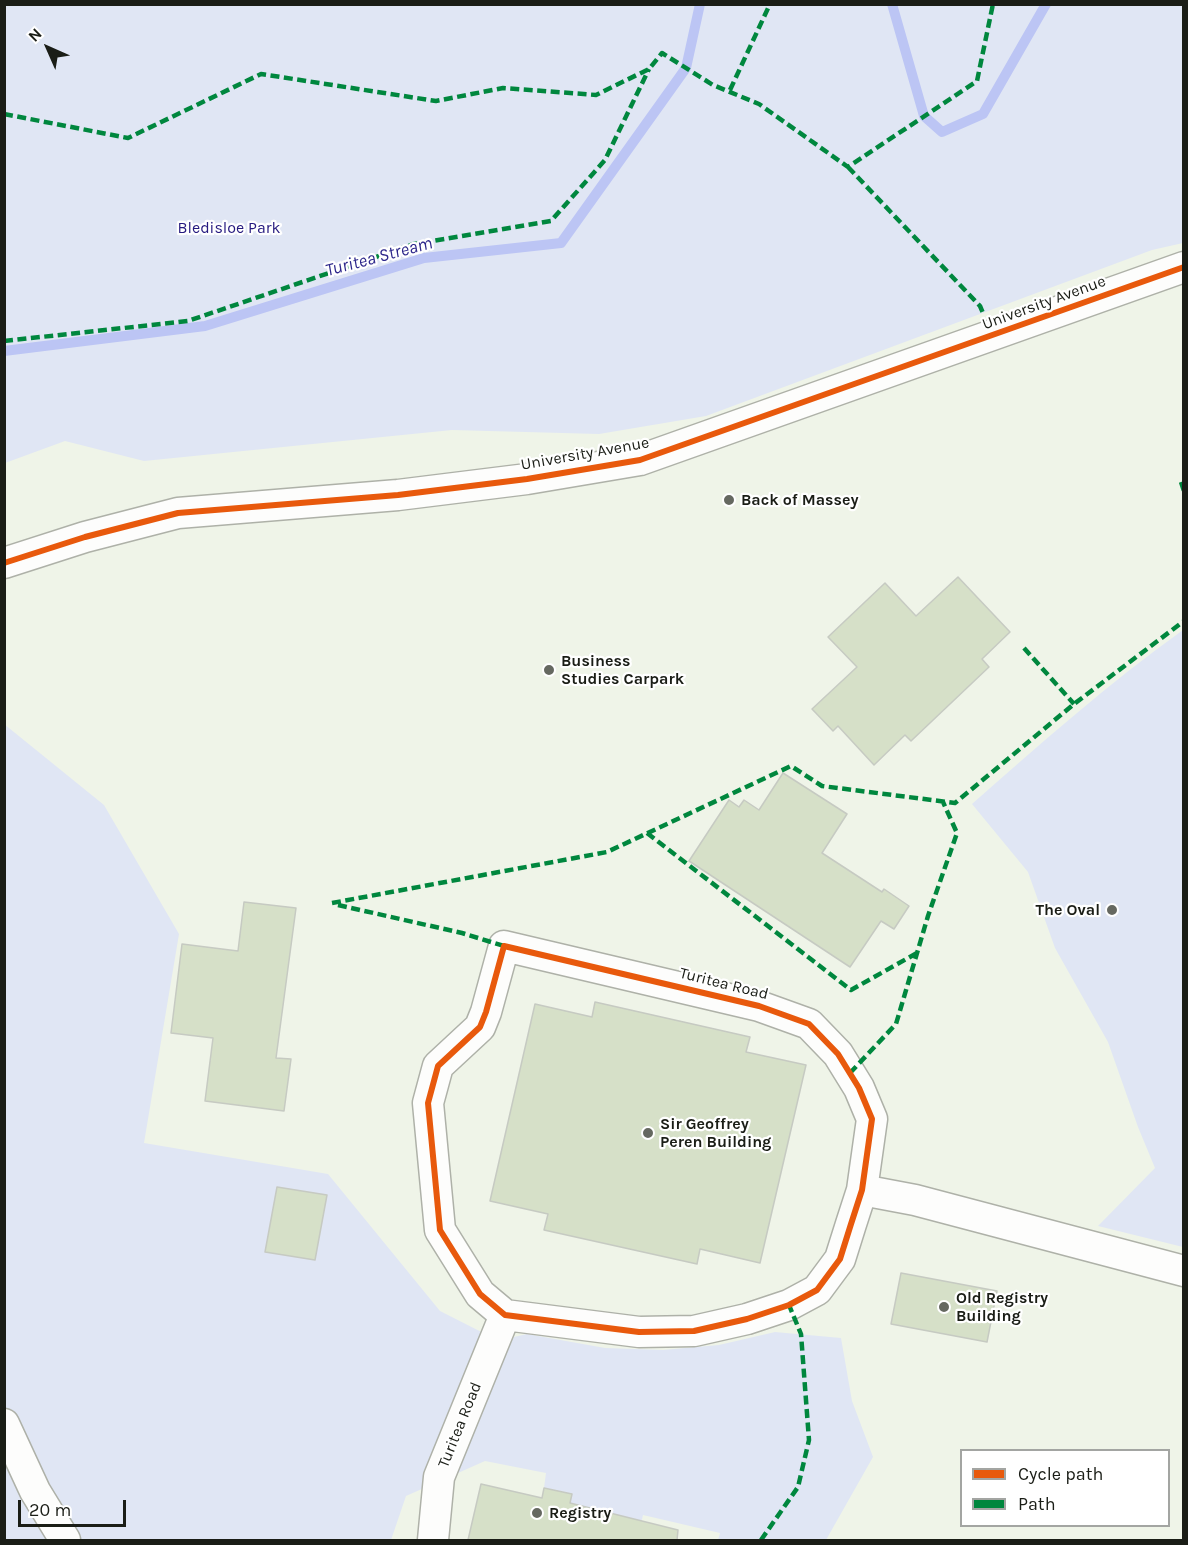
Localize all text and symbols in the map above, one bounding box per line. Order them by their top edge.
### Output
north arrow [18,18,78,78]
text: N [24,24,46,46]
park label: Bledisloe Park [178,218,280,238]
water label: Turitea Stream [323,232,435,282]
street label: University Avenue [980,272,1108,334]
street label: University Avenue [519,433,651,475]
place label: Back of Massey [741,490,858,510]
marker: Back of Massey [722,493,736,507]
place label: Business Studies Carpark [561,651,684,689]
marker: Business Studies Carpark [542,663,556,677]
place label: The Oval [1036,900,1100,920]
marker: The Oval [1105,903,1119,917]
street label: Turitea Road [678,964,770,1004]
place label: Sir Geoffrey Peren Building [660,1114,771,1152]
marker: Sir Geoffrey Peren Building [641,1126,655,1140]
place label: Old Registry Building [956,1288,1048,1326]
marker: Old Registry Building [937,1300,951,1314]
street label: Turitea Road [434,1379,486,1471]
legend [960,1449,1170,1527]
text: Cycle path [1018,1463,1103,1485]
scale bar [21,1488,129,1526]
text: Path [1018,1493,1056,1515]
text: 20 m [29,1499,71,1521]
place label: Registry [549,1503,611,1523]
marker: Registry [530,1506,544,1520]

